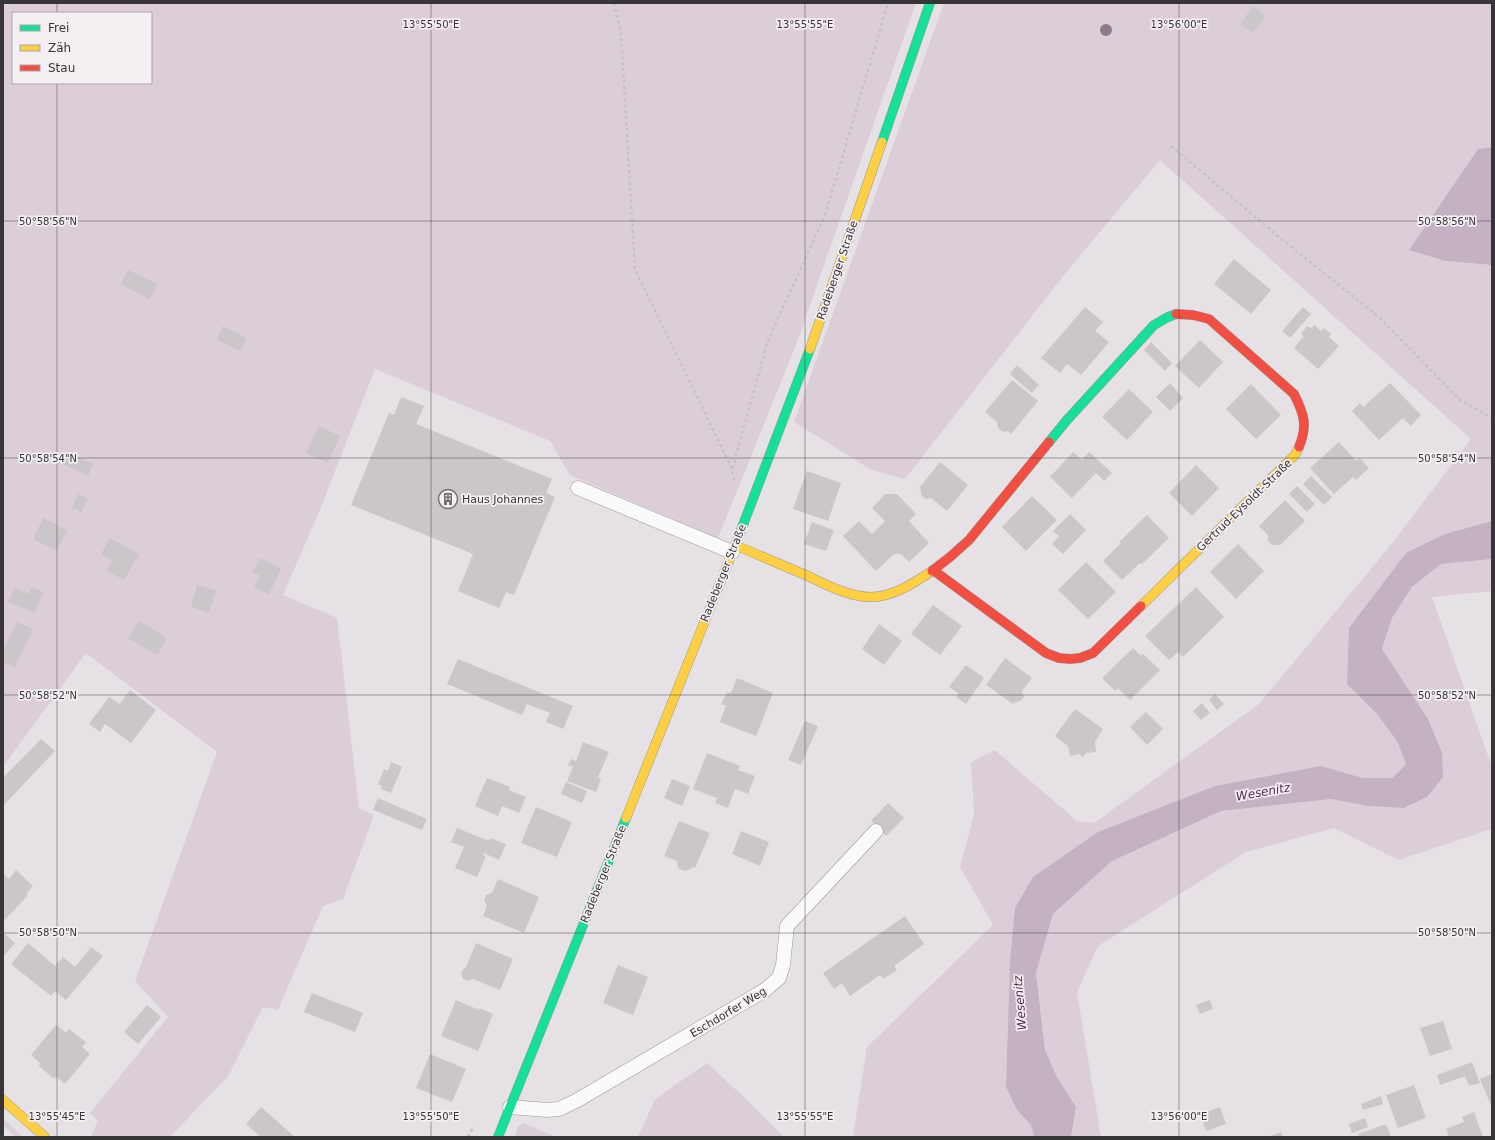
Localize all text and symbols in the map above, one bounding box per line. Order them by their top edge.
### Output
legend [12,12,152,84]
text: 13°55'50"E [403,19,459,30]
text: 13°55'55"E [777,19,833,30]
text: 13°56'00"E [1151,19,1207,30]
text: Frei [48,21,69,35]
text: Zäh [48,41,71,55]
text: Stau [48,61,75,75]
text: 50°58'56"N [19,216,77,227]
text: 50°58'56"N [1418,216,1476,227]
street label: Radeberger Straße [814,219,861,321]
text: 50°58'54"N [19,453,77,464]
text: 50°58'54"N [1418,453,1476,464]
street label: Gertrud-Eysoldt-Straße [1194,456,1295,554]
building icon: Haus Johannes [437,488,459,510]
place label: Haus Johannes [462,493,544,506]
street label: Radeberger Straße [698,522,749,624]
text: 50°58'52"N [19,690,77,701]
text: 50°58'52"N [1418,690,1476,701]
water label: Wesenitz [1235,780,1292,804]
street label: Radeberger Straße [578,823,629,925]
text: 50°58'50"N [19,927,77,938]
text: 50°58'50"N [1418,927,1476,938]
water label: Wesenitz [1011,974,1029,1031]
street label: Eschdorfer Weg [688,985,769,1040]
text: 13°55'45"E [29,1111,85,1122]
text: 13°55'50"E [403,1111,459,1122]
text: 13°55'55"E [777,1111,833,1122]
text: 13°56'00"E [1151,1111,1207,1122]

